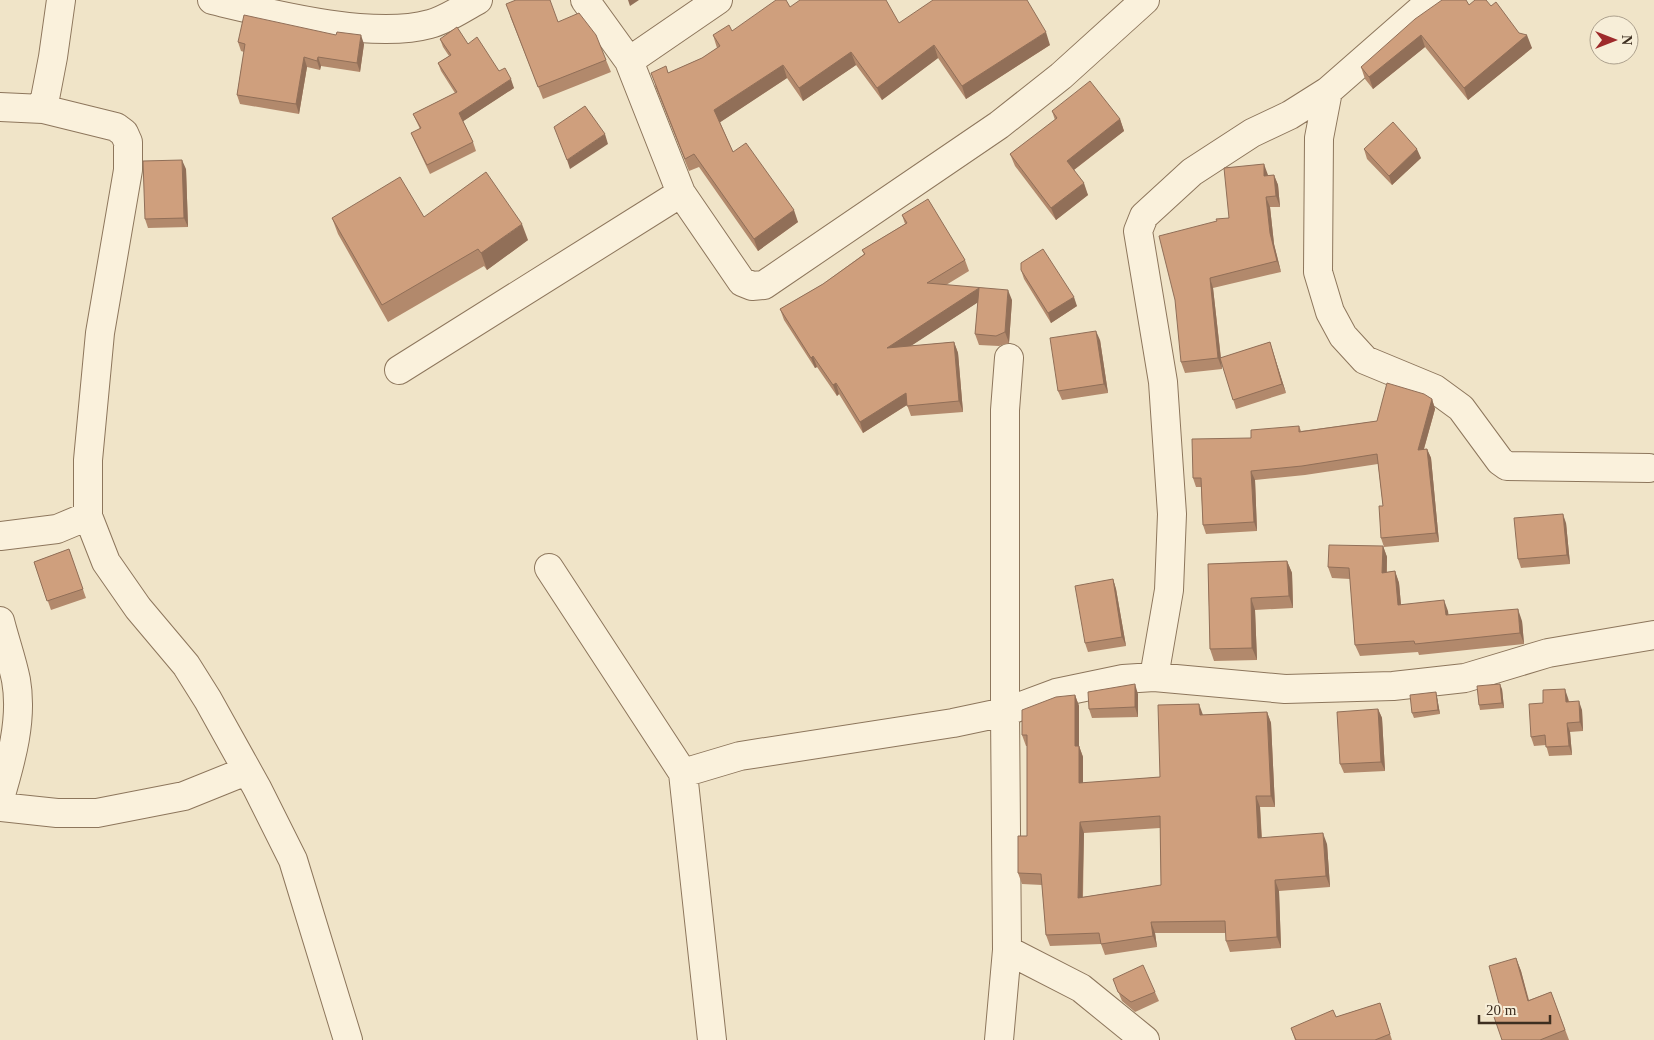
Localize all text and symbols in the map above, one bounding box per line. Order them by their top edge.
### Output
north arrow [1589,15,1639,65]
text: N [1619,35,1634,45]
scale bar [1479,992,1550,1024]
text: 20 m [1486,1002,1517,1018]

